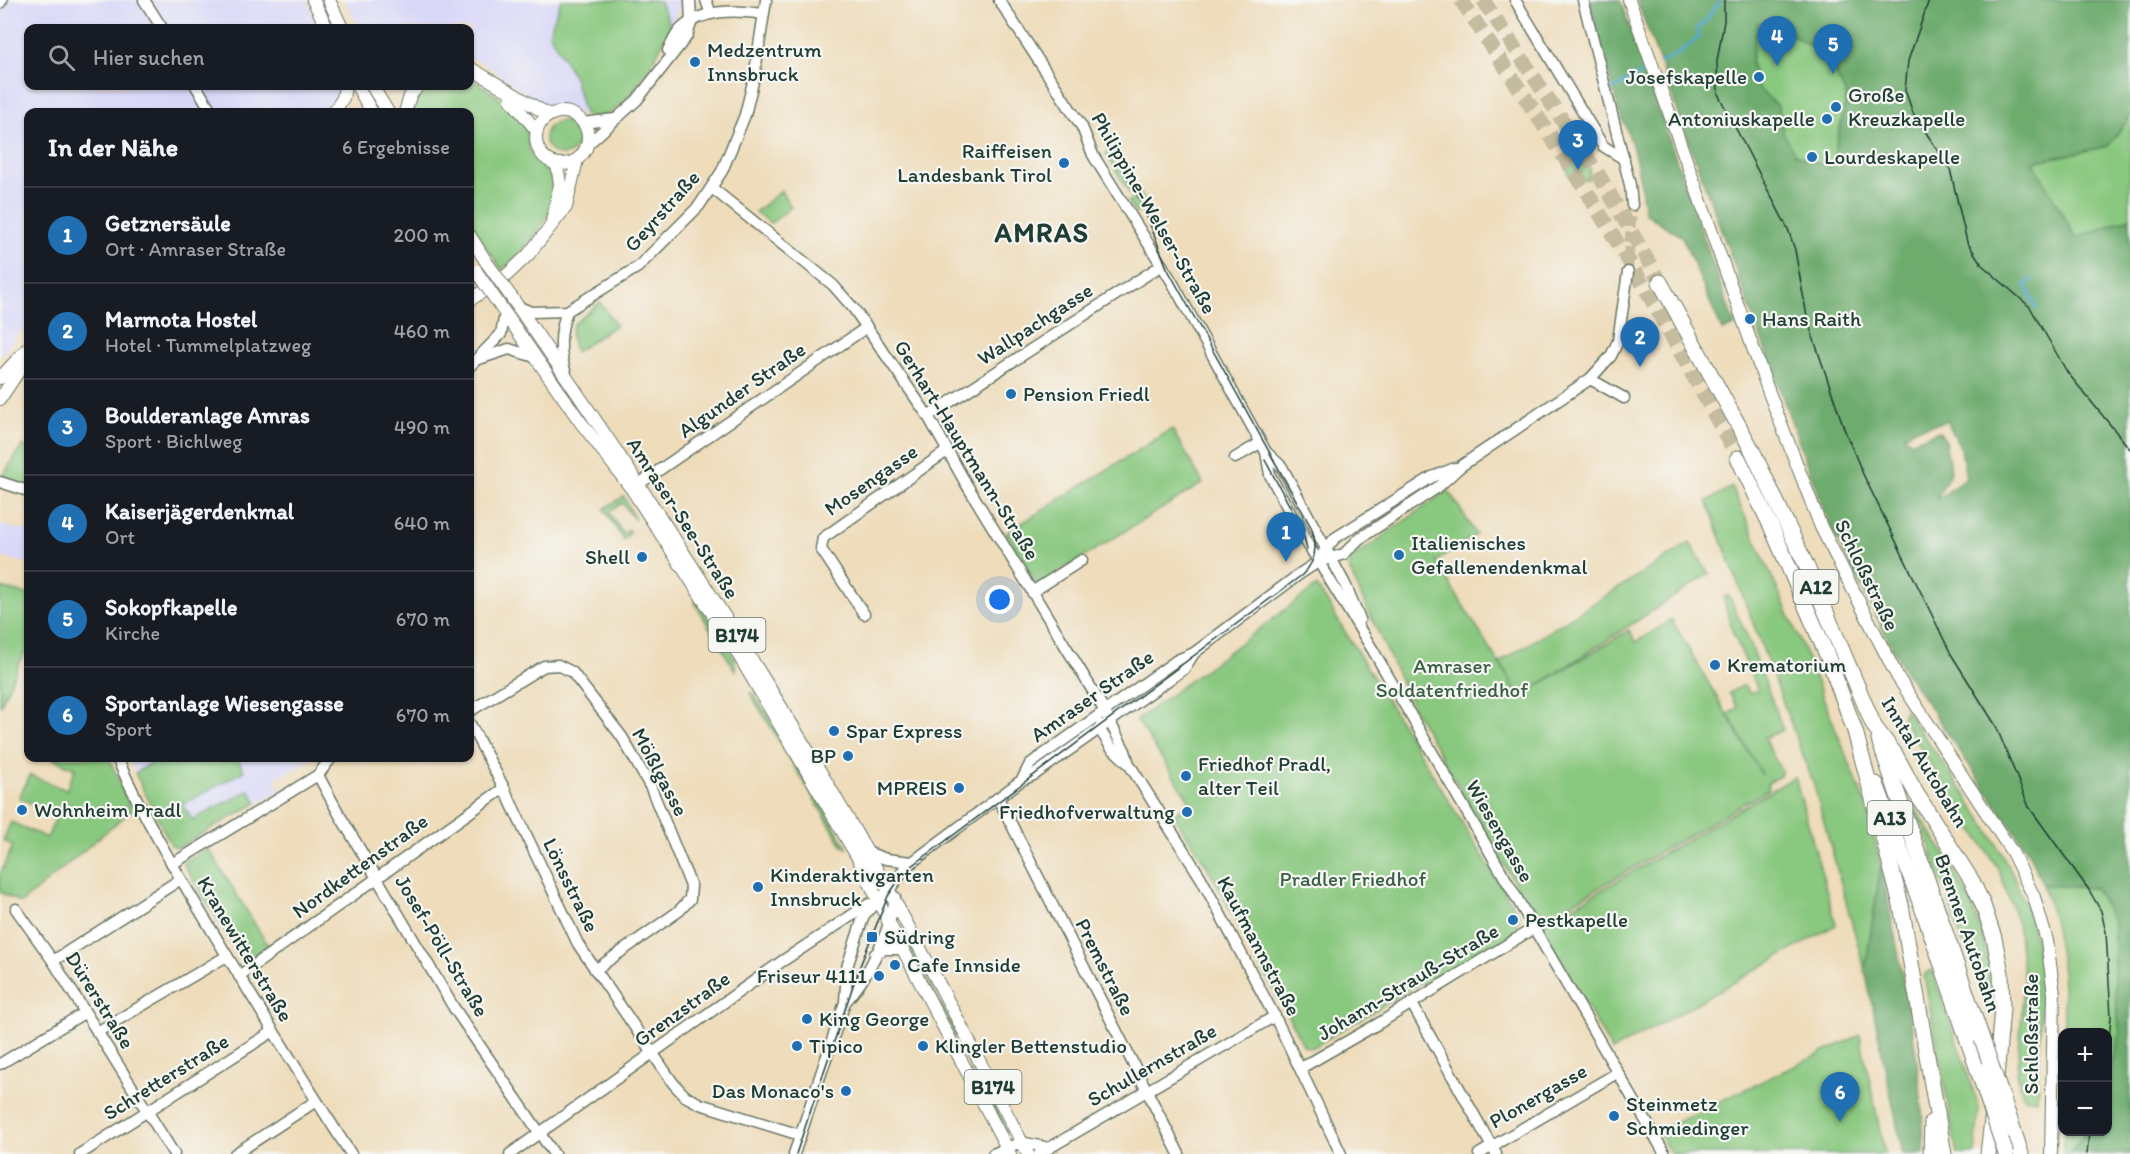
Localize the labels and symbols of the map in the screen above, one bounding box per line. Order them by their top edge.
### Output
pin: 4 [1758,16,1796,66]
pin: 5 [1814,25,1852,74]
place label: Medzentrum Innsbruck [707,37,822,86]
marker: Medzentrum Innsbruck [688,55,702,69]
place label: Josefskapelle [1626,64,1747,89]
marker: Josefskapelle [1752,70,1766,84]
place label: Große Kreuzkapelle [1848,82,1965,131]
marker: Große Kreuzkapelle [1829,100,1843,114]
place label: Antoniuskapelle [1668,106,1815,131]
street label: Philippine-Welser-Straße [1086,107,1222,318]
marker: Antoniuskapelle [1820,112,1834,126]
pin: 3 [1558,120,1598,170]
place label: Raiffeisen Landesbank Tirol [897,138,1052,187]
place label: Lourdeskapelle [1824,144,1960,169]
marker: Lourdeskapelle [1805,150,1819,164]
marker: Raiffeisen Landesbank Tirol [1057,156,1071,170]
street label: Geyrstraße [619,165,705,257]
district label: AMRAS [994,216,1089,249]
street label: Wallpachgasse [972,277,1097,370]
place label: Hans Raith [1762,306,1862,331]
marker: Hans Raith [1743,312,1757,326]
pin: 2 [1620,318,1660,367]
street label: Gerhart-Hauptmann-Straße [889,335,1046,564]
street label: Algunder Straße [673,336,810,443]
place label: Pension Friedl [1023,381,1150,406]
marker: Pension Friedl [1004,387,1018,401]
street label: Amraser-See-Straße [622,432,745,603]
street label: Mosengasse [819,438,922,521]
pin: 1 [1266,512,1306,562]
street label: Schloßstraße [1830,515,1905,635]
place label: Italienisches Gefallenendenkmal [1411,530,1587,579]
place label: Shell [585,544,630,569]
marker: Italienisches Gefallenendenkmal [1392,548,1406,562]
marker: Shell [635,550,649,564]
road number: A12 [1794,570,1838,604]
your location [985,585,1014,614]
road number: B174 [708,618,766,652]
street label: Amraser Straße [1025,644,1158,747]
place label: Krematorium [1727,652,1847,677]
park label: Amraser Soldatenfriedhof [1376,653,1528,702]
marker: Krematorium [1708,658,1722,672]
street label: Inntal Autobahn [1877,692,1974,832]
place label: Spar Express [846,718,962,743]
street label: Mößlgasse [627,723,694,820]
marker: Spar Express [827,724,841,738]
place label: BP [810,743,836,768]
marker: BP [841,749,855,763]
place label: Friedhof Pradl, alter Teil [1198,751,1331,800]
marker: Friedhof Pradl, alter Teil [1179,769,1193,783]
place label: MPREIS [877,775,947,800]
street label: Wiesengasse [1461,775,1540,887]
marker: MPREIS [952,781,966,795]
place label: Wohnheim Pradl [34,797,182,822]
place label: Friedhofverwaltung [999,799,1175,824]
road number: A13 [1868,801,1912,835]
marker: Wohnheim Pradl [15,803,29,817]
marker: Friedhofverwaltung [1180,805,1194,819]
street label: Nordkettenstraße [287,808,432,923]
street label: Lönsstraße [538,834,605,936]
street label: Brenner Autobahn [1930,850,2007,1015]
place label: Kinderaktivgarten Innsbruck [770,862,934,911]
park label: Pradler Friedhof [1280,866,1426,891]
street label: Josef-Pöll-Straße [390,870,495,1021]
street label: Kranewitterstraße [192,871,299,1026]
street label: Kaufmannstraße [1212,872,1307,1020]
marker: Kinderaktivgarten Innsbruck [751,880,765,894]
place label: Pestkapelle [1525,907,1628,932]
marker: Pestkapelle [1506,913,1520,927]
street label: Premstraße [1070,914,1141,1020]
street label: Johann-Strauß-Straße [1313,918,1503,1046]
place label: Südring [884,924,955,949]
marker: Südring [865,930,879,944]
street label: Dürerstraße [61,946,140,1053]
place label: Cafe Innside [907,952,1021,977]
marker: Cafe Innside [888,958,902,972]
place label: Friseur 4111 [757,963,867,988]
street label: Grenzstraße [629,965,735,1052]
marker: Friseur 4111 [872,969,886,983]
street label: Schloßstraße [2018,974,2043,1094]
place label: King George [819,1006,929,1031]
marker: King George [800,1012,814,1026]
street label: Schullernstraße [1083,1017,1221,1112]
street label: Schretterstraße [98,1028,233,1125]
place label: Tipico [809,1033,863,1058]
place label: Klingler Bettenstudio [935,1033,1127,1058]
marker: Tipico [790,1039,804,1053]
marker: Klingler Bettenstudio [916,1039,930,1053]
street label: Plonergasse [1484,1058,1591,1134]
road number: B174 [964,1070,1022,1104]
pin: 6 [1820,1072,1860,1122]
place label: Das Monaco's [712,1078,834,1103]
marker: Das Monaco's [839,1084,853,1098]
place label: Steinmetz Schmiedinger [1626,1091,1749,1140]
marker: Steinmetz Schmiedinger [1607,1109,1621,1123]

